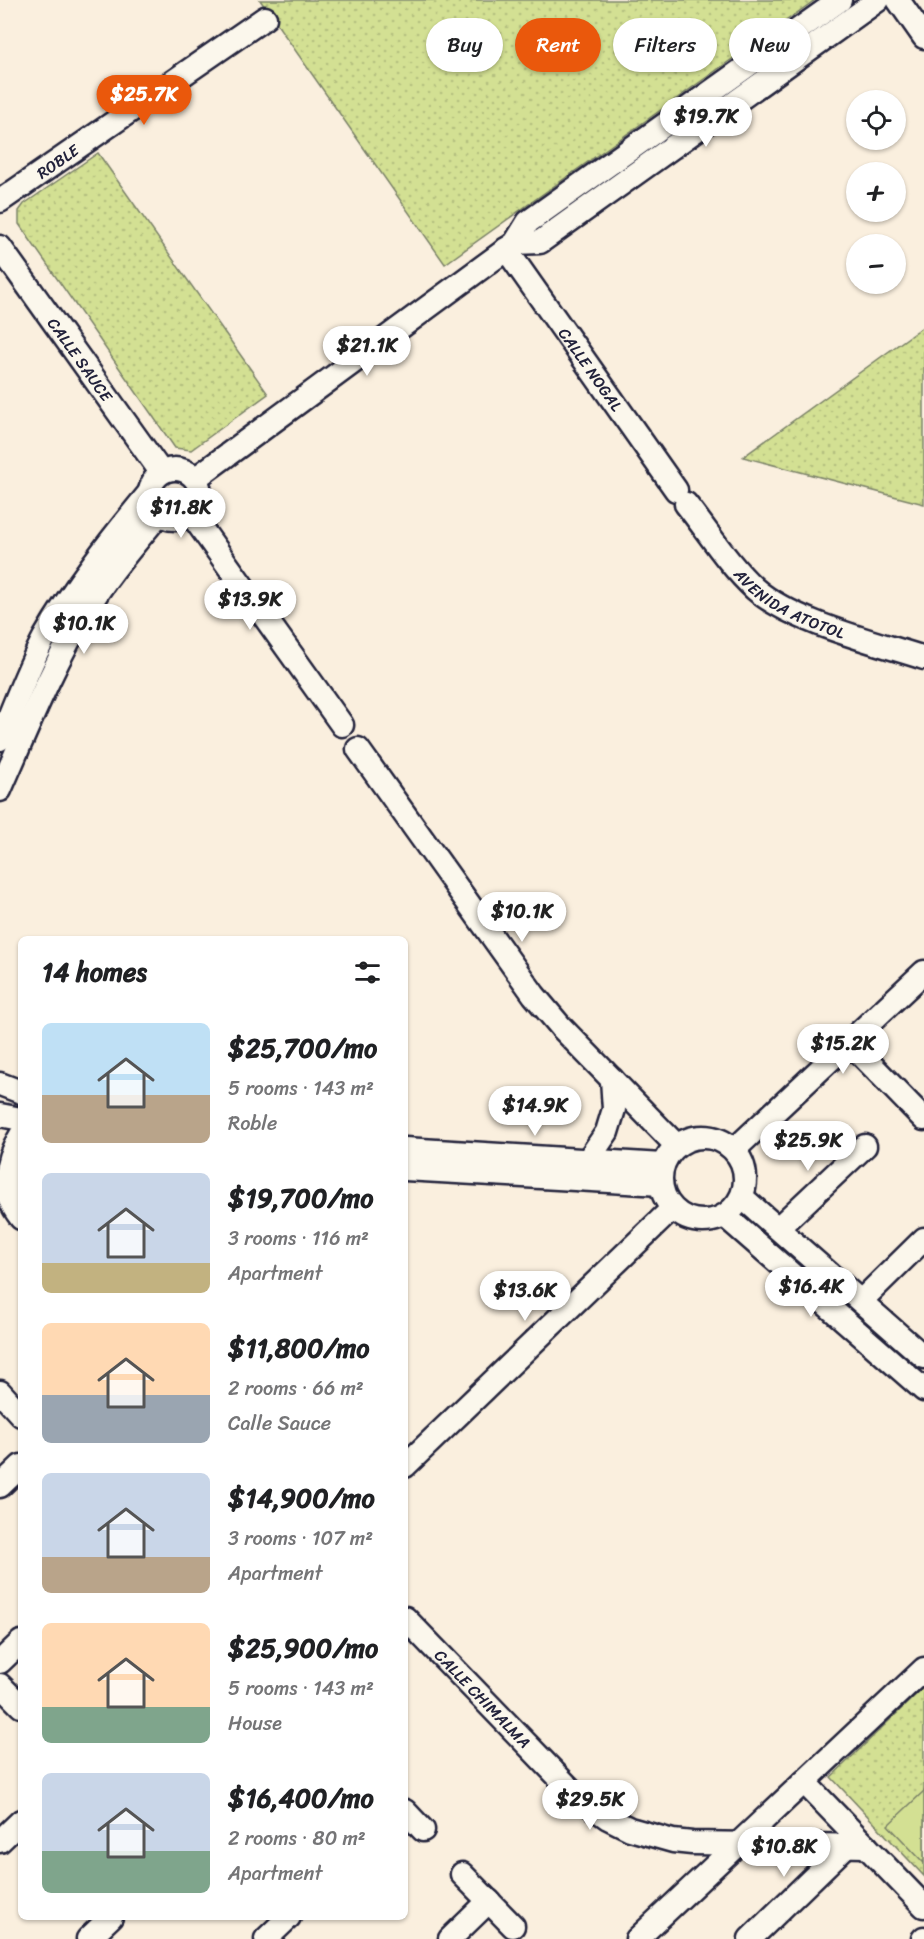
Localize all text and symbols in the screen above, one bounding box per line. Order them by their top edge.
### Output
chip: Buy [426,18,503,72]
chip: Rent [515,18,601,72]
chip: Filters [613,18,717,72]
chip: New [729,18,811,72]
pin: $25.7K [95,75,193,126]
text: $25.7K [111,77,177,112]
map controls [846,90,906,294]
button: locate [846,90,906,150]
pin: $19.7K [657,97,755,148]
text: $19.7K [674,99,738,134]
street label: ROBLE [30,136,86,187]
button: + [846,162,906,222]
button: − [846,234,906,294]
street label: CALLE SAUCE [40,311,121,409]
street label: CALLE NOGAL [550,321,631,418]
pin: $21.1K [318,326,416,377]
text: $21.1K [337,328,397,363]
pin: $11.8K [132,488,230,539]
text: $11.8K [151,490,211,525]
street label: AVENIDA ATOTOL [726,561,849,648]
pin: $13.9K [201,580,299,631]
text: $13.9K [218,582,282,617]
pin: $10.1K [35,604,133,655]
text: $10.1K [53,606,115,641]
pin: $10.1K [473,892,571,943]
text: $10.1K [491,894,553,929]
text: 14 homes [42,949,147,995]
icon: filters [351,956,384,989]
pin: $15.2K [794,1024,892,1075]
text: $25,700/mo [228,1025,377,1071]
text: $15.2K [811,1026,875,1061]
icon: home [90,1047,162,1119]
text: 5 rooms · 143 m² [228,1071,374,1106]
pin: $14.9K [486,1086,584,1137]
text: $14.9K [502,1088,568,1123]
text: Roble [228,1106,277,1141]
pin: $25.9K [759,1121,857,1172]
text: $25.9K [774,1123,842,1158]
text: $19,700/mo [228,1175,373,1221]
icon: home [90,1197,162,1269]
text: 3 rooms · 116 m² [228,1221,369,1256]
text: Apartment [228,1256,322,1291]
pin: $16.4K [762,1267,860,1318]
text: $16.4K [779,1269,843,1304]
pin: $13.6K [476,1271,574,1322]
text: $13.6K [494,1273,556,1308]
text: $11,800/mo [228,1325,369,1371]
icon: home [90,1347,162,1419]
text: 2 rooms · 66 m² [228,1371,364,1406]
text: Calle Sauce [228,1406,331,1441]
text: $14,900/mo [228,1475,375,1521]
icon: home [90,1497,162,1569]
text: 3 rooms · 107 m² [228,1521,373,1556]
text: Apartment [228,1556,322,1591]
text: $25,900/mo [228,1625,378,1671]
street label: CALLE CHIMALMA [427,1642,538,1756]
icon: home [90,1647,162,1719]
text: 5 rooms · 143 m² [228,1671,374,1706]
text: House [228,1706,282,1741]
text: $16,400/mo [228,1775,374,1821]
pin: $29.5K [541,1780,639,1831]
text: $29.5K [556,1782,624,1817]
icon: home [90,1797,162,1869]
text: 2 rooms · 80 m² [228,1821,366,1856]
pin: $10.8K [735,1827,833,1878]
text: $10.8K [752,1829,816,1864]
text: Apartment [228,1856,322,1891]

